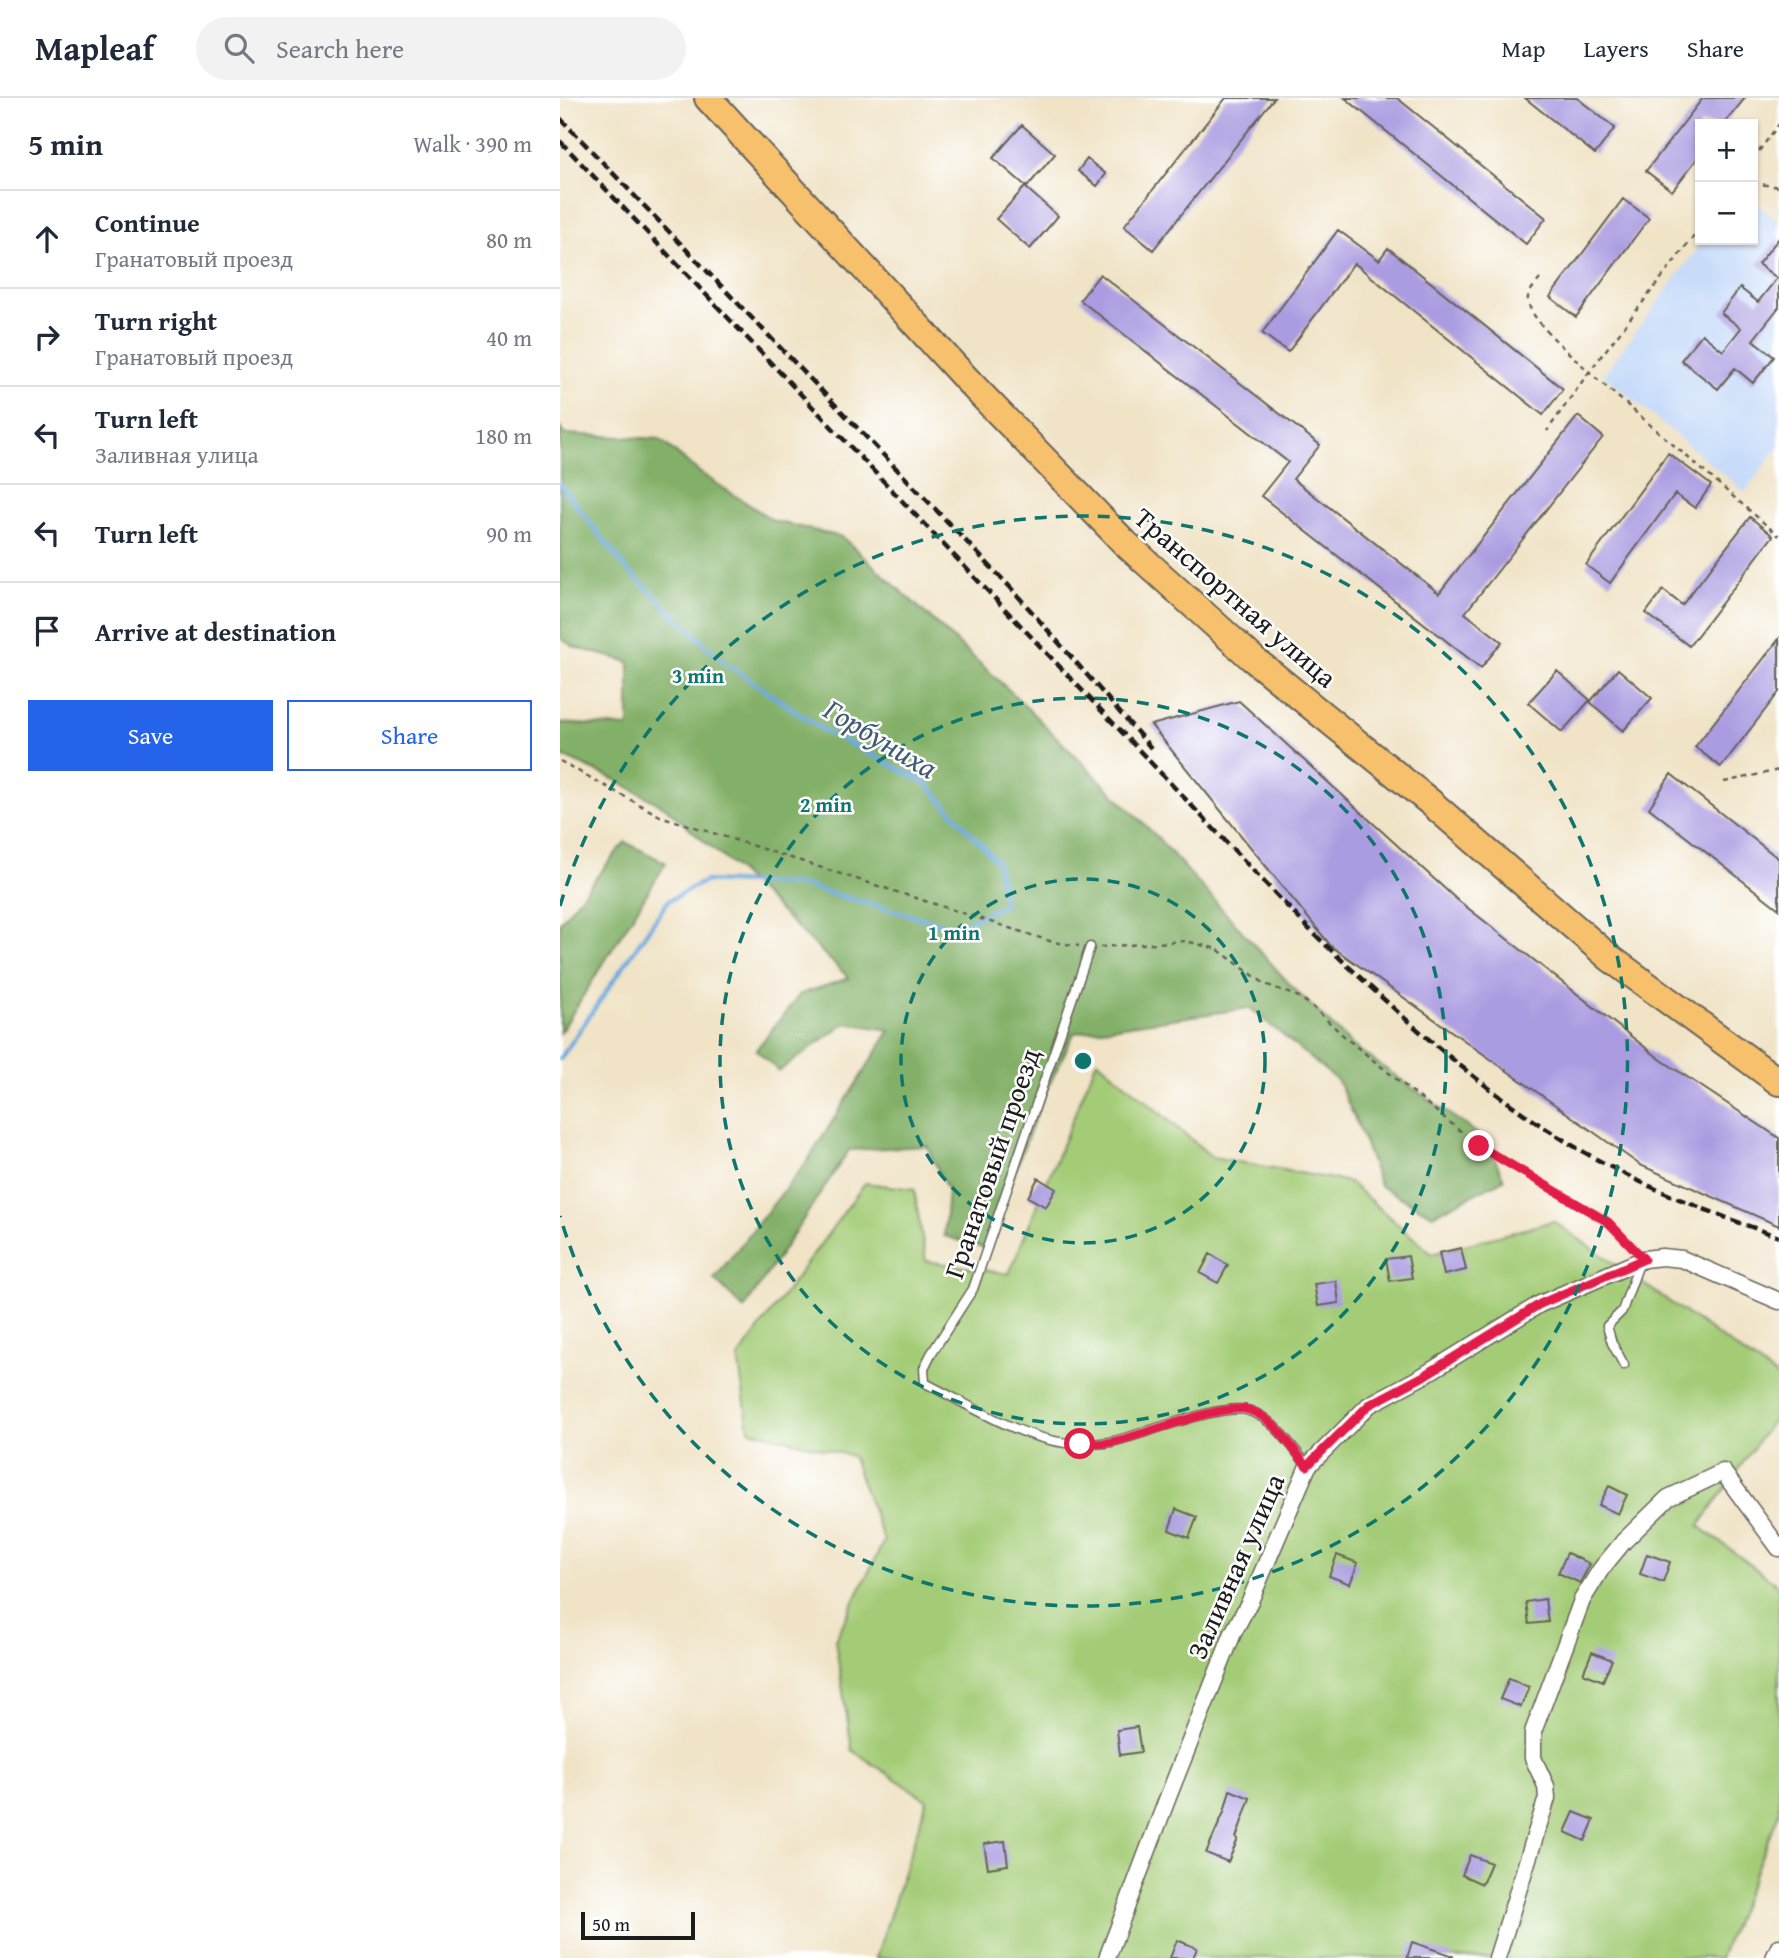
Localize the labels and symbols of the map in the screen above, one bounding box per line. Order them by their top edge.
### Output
street label: Транспортная улица [1126,497,1347,697]
text: 3 min [672,660,725,691]
water label: Горбуниха [815,686,946,789]
text: 2 min [800,789,853,820]
text: 1 min [928,917,981,948]
street label: Гранатовый проезд [932,1042,1050,1284]
centre of rings [1071,1049,1095,1073]
route end [1463,1130,1494,1161]
route start [1064,1428,1095,1459]
street label: Заливная улица [1176,1466,1294,1665]
scale bar [581,1909,695,1941]

